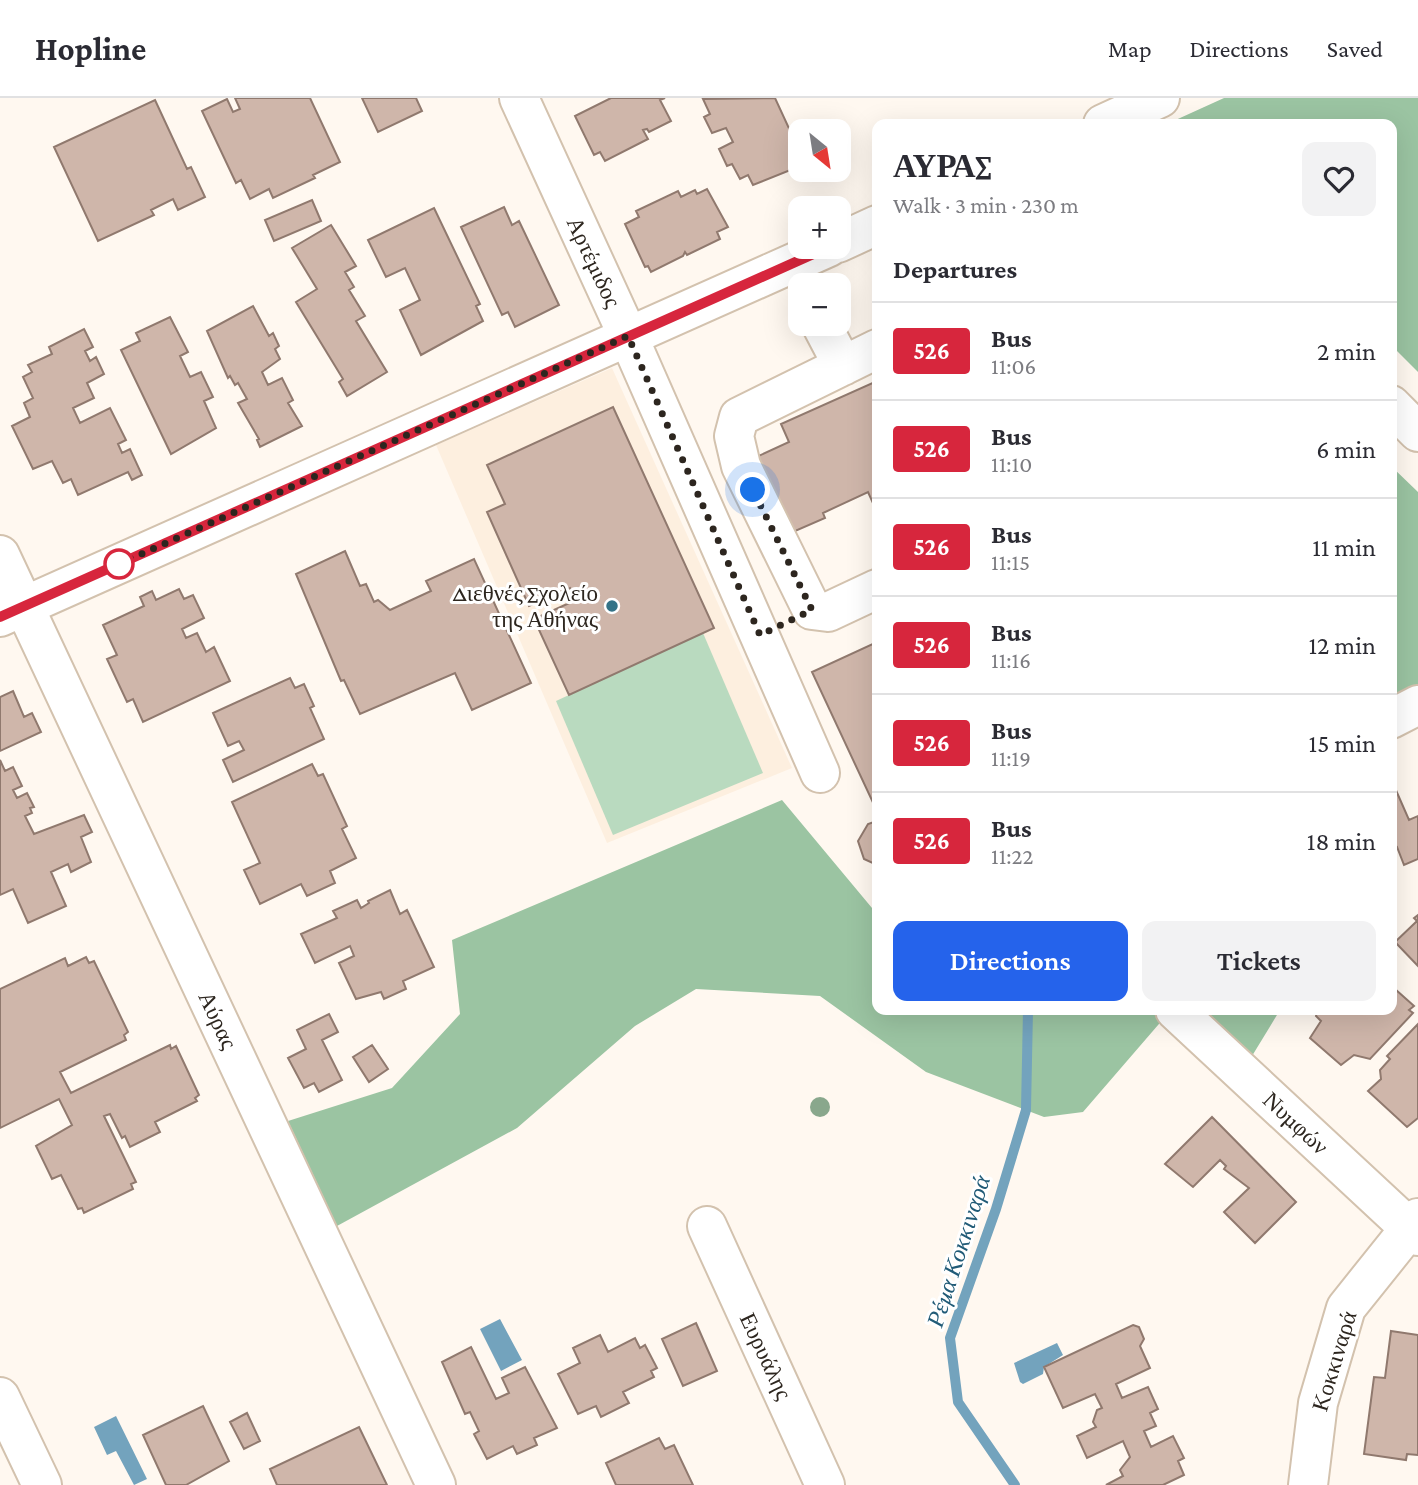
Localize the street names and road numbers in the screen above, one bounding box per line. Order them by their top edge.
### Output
street label: Αρτέμιδος [562,213,626,311]
street label: Αύρας [193,987,243,1053]
street label: Νυμφών [1258,1087,1334,1159]
street label: Κοκκιναρά [1306,1308,1362,1414]
street label: Ευρυάλης [735,1309,797,1403]

